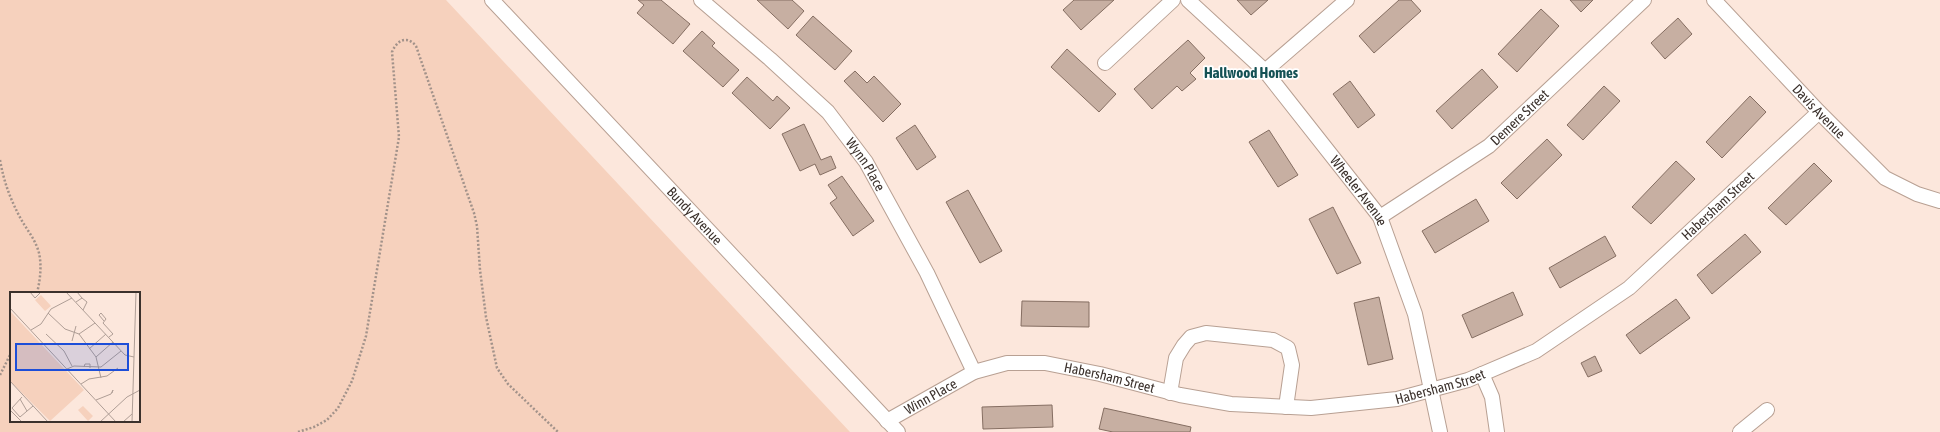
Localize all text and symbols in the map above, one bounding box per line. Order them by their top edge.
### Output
district label: Hallwood Homes [1204,64,1299,81]
street label: Davis Avenue [1789,81,1849,142]
street label: Demere Street [1487,86,1552,148]
street label: Wynn Place [843,135,888,194]
street label: Wheeler Avenue [1327,153,1390,228]
street label: Habersham Street [1678,168,1757,243]
street label: Bundy Avenue [664,183,726,248]
inset map [10,292,140,422]
street label: Habersham Street [1063,359,1156,396]
street label: Habersham Street [1393,366,1487,407]
street label: Winn Place [902,375,960,418]

